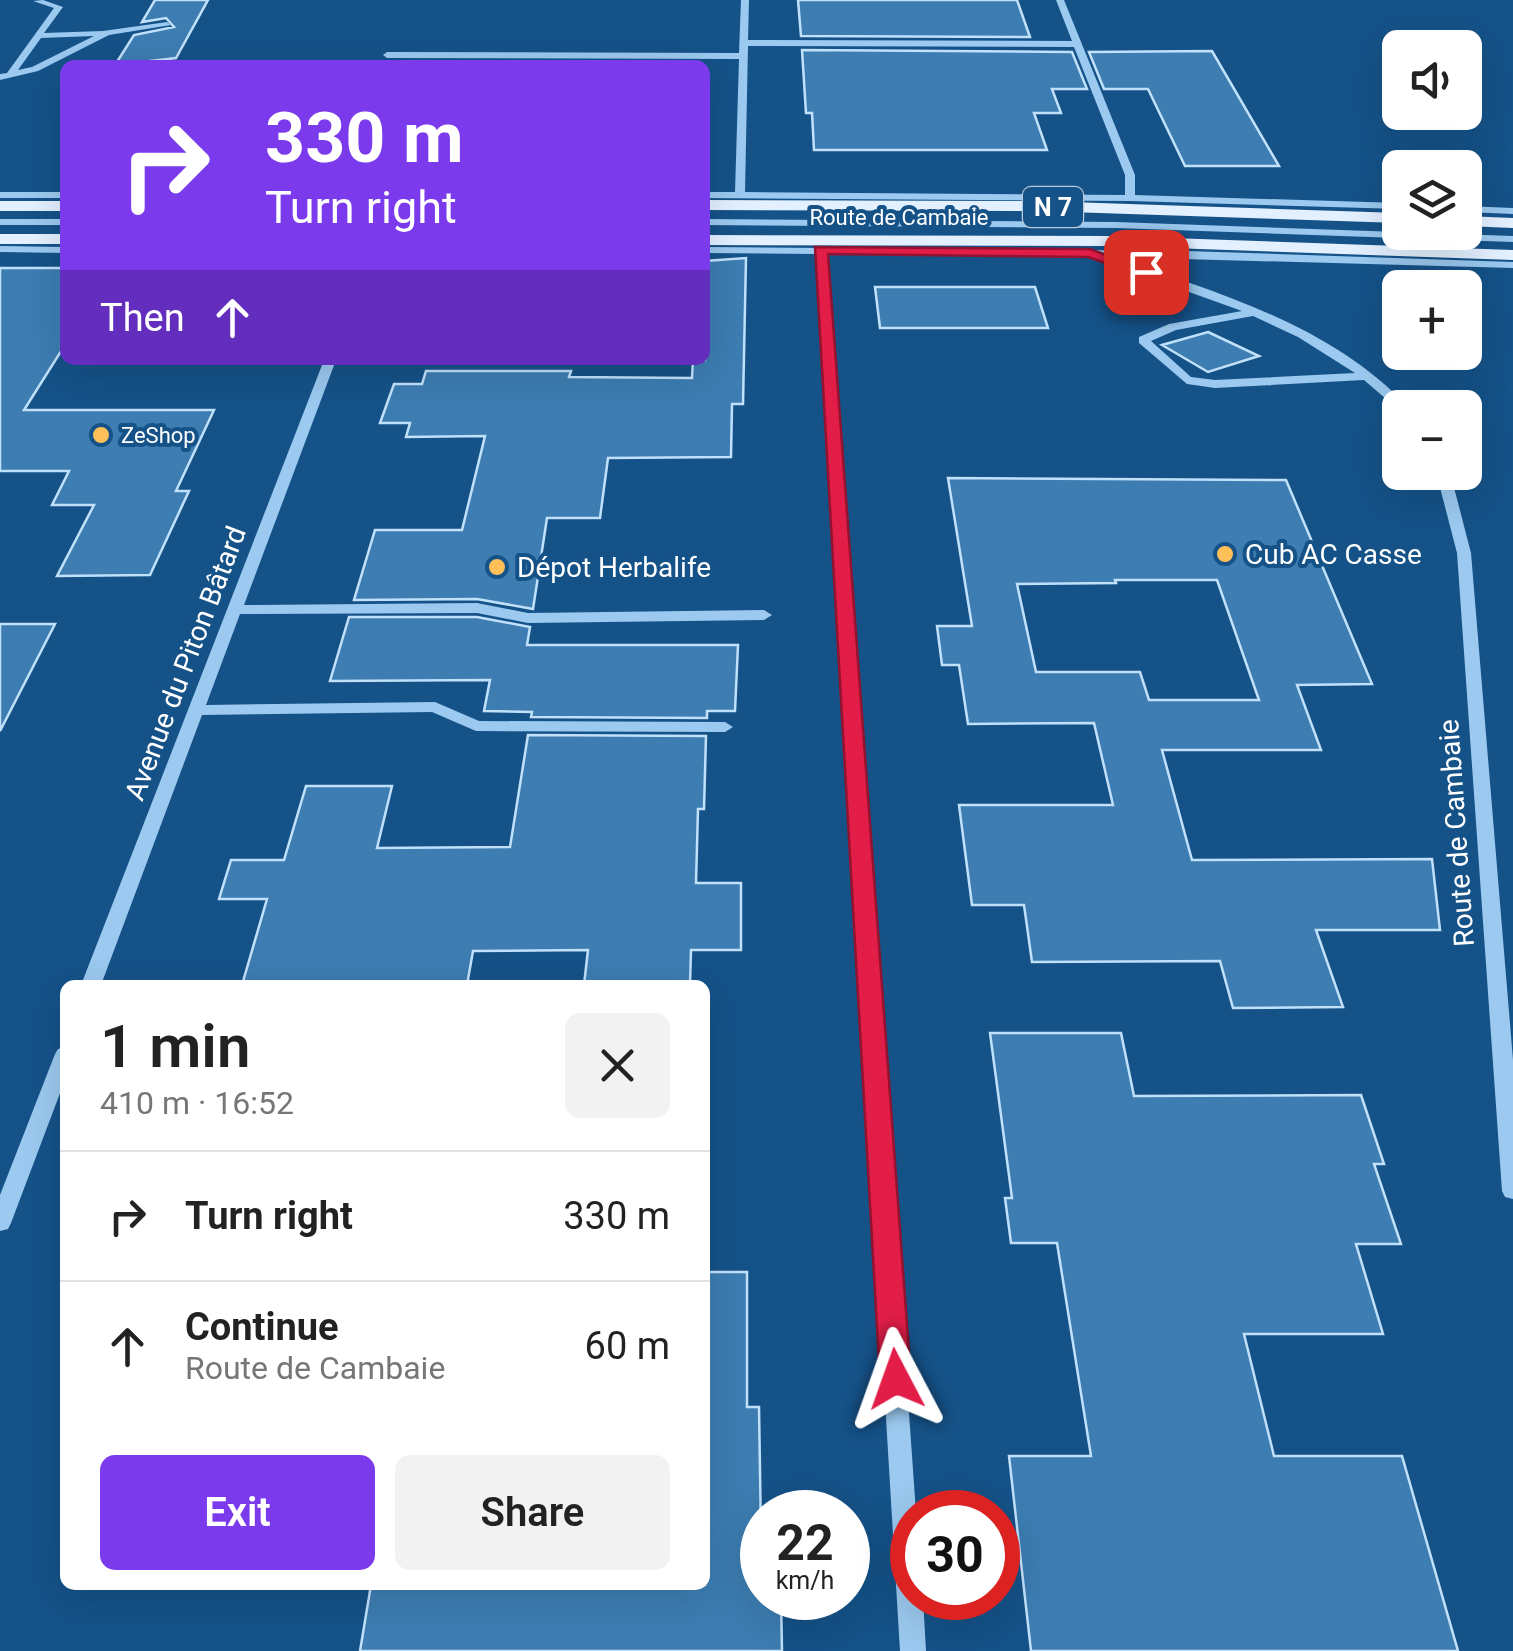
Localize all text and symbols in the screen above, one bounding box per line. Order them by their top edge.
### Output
map controls [1382,30,1482,490]
button: sound [1382,30,1482,130]
text: 330 m [265,97,464,179]
icon: right [100,100,230,230]
button: layers [1382,150,1482,250]
text: Turn right [265,181,457,234]
road number: N 7 [1023,187,1083,227]
street label: Route de Cambaie [810,205,989,230]
pin [1104,230,1189,315]
icon: arrive [1119,245,1174,300]
button: + [1382,270,1482,370]
icon: ahead [205,290,260,345]
text: Then [100,296,185,340]
button: − [1382,390,1482,490]
place label: ZeShop [121,423,196,448]
marker: ZeShop [90,424,112,446]
street label: Avenue du Piton Bâtard [118,522,253,805]
place label: Cub AC Casse [1245,538,1422,571]
marker: Cub AC Casse [1214,543,1236,565]
place label: Dépot Herbalife [517,551,711,584]
marker: Dépot Herbalife [486,556,508,578]
street label: Route de Cambaie [1432,718,1481,948]
text: 1 min [100,1011,250,1082]
button: close [565,1013,670,1118]
text: 410 m · 16:52 [100,1084,294,1122]
icon: right [100,1189,155,1244]
text: Turn right [185,1194,353,1238]
text: 330 m [563,1194,670,1238]
text: Continue [185,1305,339,1349]
icon: ahead [100,1319,155,1374]
text: 60 m [585,1324,670,1368]
position arrow [844,1327,948,1431]
text: Route de Cambaie [185,1349,445,1387]
button: Exit [100,1455,375,1570]
button: Share [395,1455,670,1570]
speed limit sign: 30 [890,1490,1020,1620]
text: 22 [776,1514,834,1572]
text: km/h [776,1566,834,1595]

